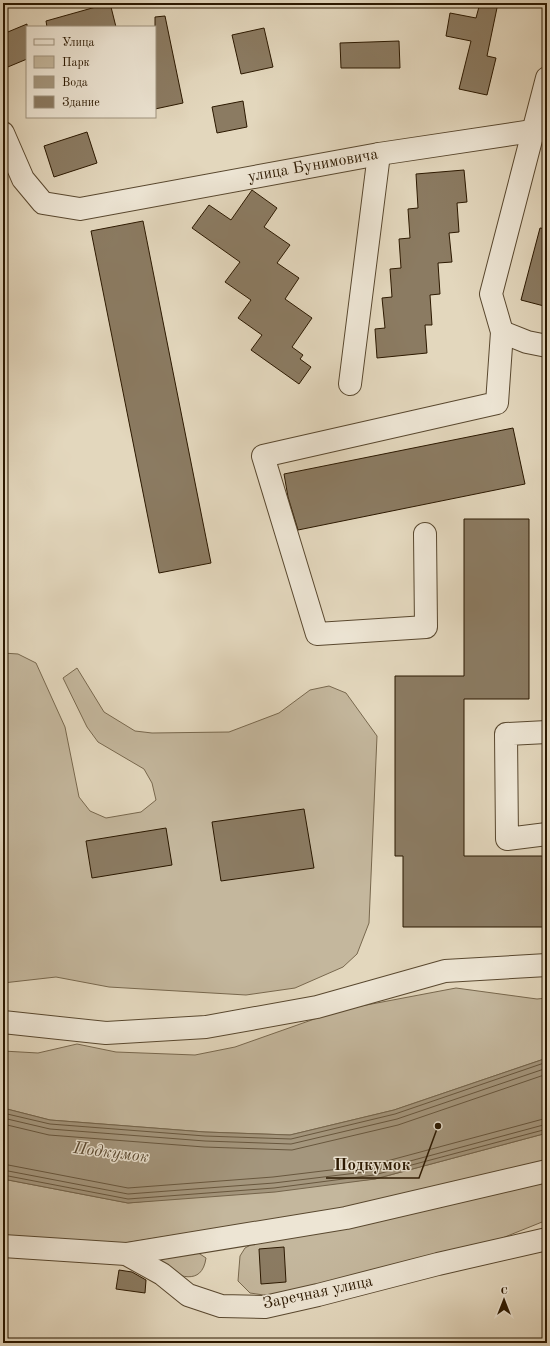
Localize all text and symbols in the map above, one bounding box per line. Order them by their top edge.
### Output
legend [26,26,156,118]
text: Улица [62,37,95,49]
text: Парк [62,57,90,69]
text: Вода [62,77,88,89]
text: Здание [62,97,100,109]
street label: улица Бунимовича [247,147,379,185]
water label: Подкумок [71,1140,150,1166]
callout: Подкумок [326,1149,419,1178]
text: Подкумок [334,1157,410,1174]
street label: Заречная улица [262,1274,375,1312]
north arrow [484,1280,524,1320]
text: С [500,1286,508,1297]

